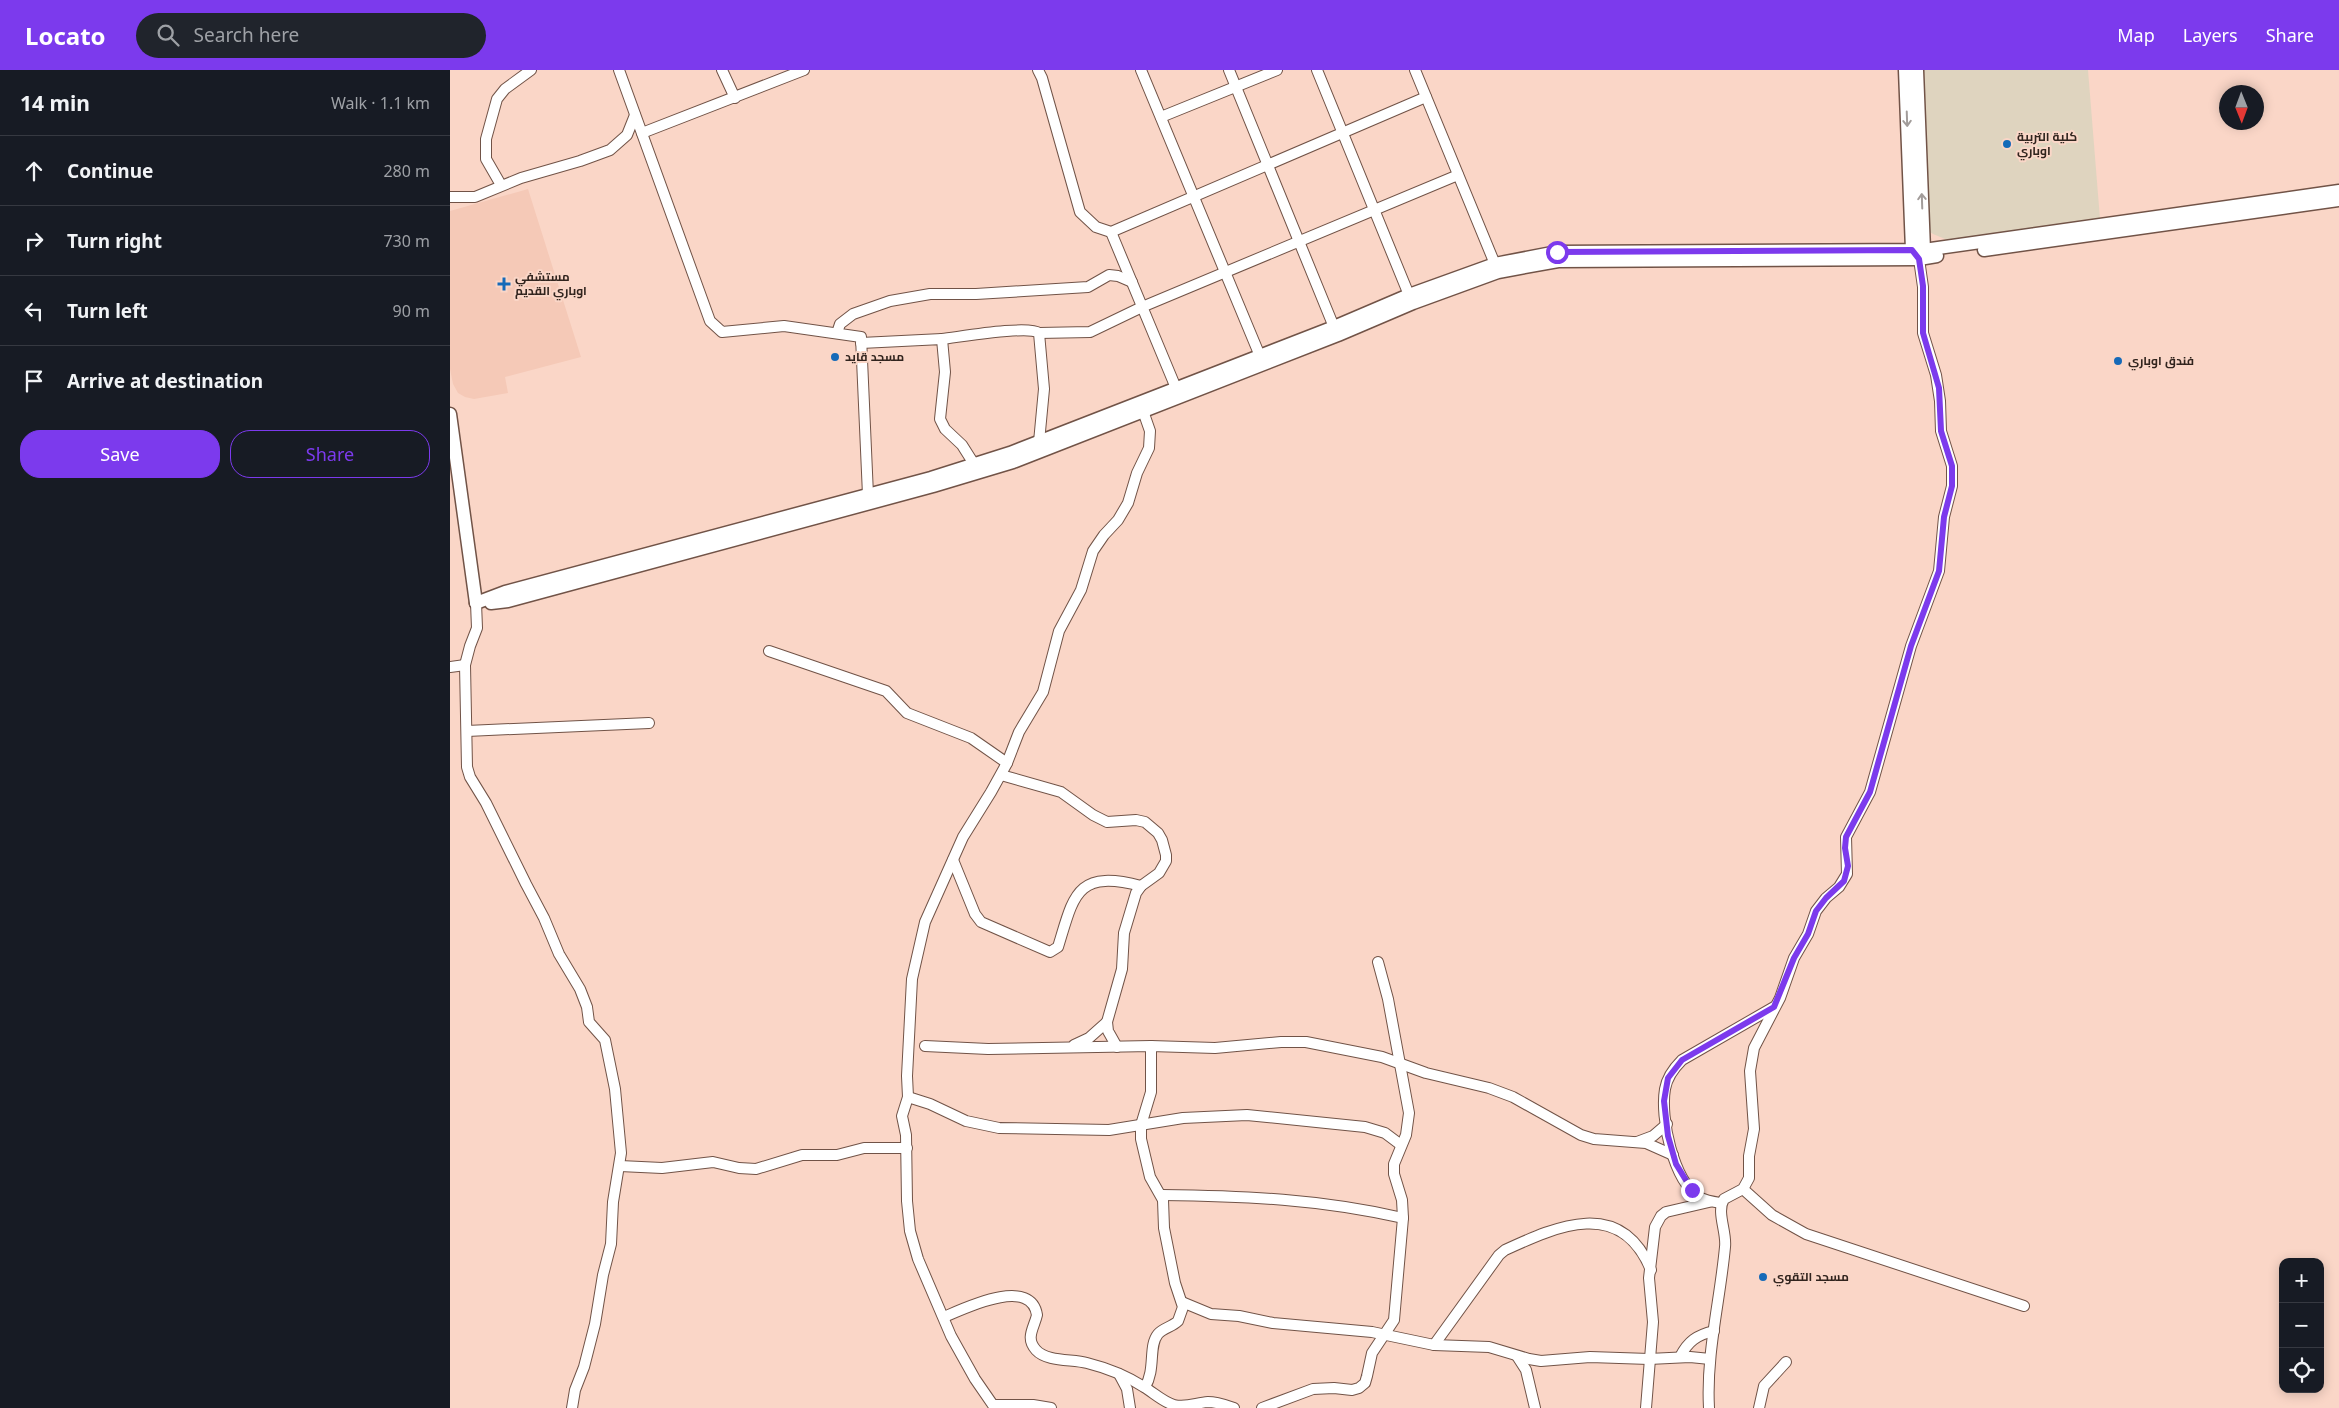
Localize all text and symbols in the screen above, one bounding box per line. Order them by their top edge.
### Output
search box [136,13,486,58]
text: Locato [25,19,106,52]
icon: search [154,21,182,49]
text: Search here [194,22,299,48]
text: Map [2117,23,2155,47]
text: Layers [2183,23,2238,47]
text: Share [2266,23,2314,47]
north arrow [2219,85,2264,130]
text: 14 min [20,89,90,117]
text: Walk · 1.1 km [331,92,430,114]
one-way arrow [1902,110,1911,126]
place label: كلية التربية اوباري [2017,128,2077,161]
marker: كلية التربية اوباري [2001,138,2013,150]
icon: ahead [20,157,48,185]
text: Continue [67,158,153,184]
text: 280 m [383,160,430,182]
one-way arrow [1918,193,1927,209]
icon: right [20,227,48,255]
text: Turn right [67,228,162,254]
text: 730 m [383,230,430,252]
route start [1546,241,1569,264]
place label: مستشفي اوباري القديم [515,268,587,301]
marker: مستشفي اوباري القديم [497,277,511,291]
icon: left [20,297,48,325]
text: Turn left [67,298,148,324]
text: 90 m [393,300,430,322]
place label: مسجد قايد [845,348,904,365]
marker: مسجد قايد [829,351,841,363]
place label: فندق اوباري [2128,352,2194,371]
marker: فندق اوباري [2112,355,2124,367]
icon: arrive [20,367,48,395]
text: Arrive at destination [67,368,263,394]
button: Save [20,430,220,478]
button: Share [230,430,430,478]
route end [1681,1179,1704,1202]
map controls [2279,1258,2324,1393]
button: + [2279,1258,2324,1303]
place label: مسجد التقوي [1773,1268,1849,1287]
marker: مسجد التقوي [1757,1271,1769,1283]
button: − [2279,1303,2324,1348]
button: locate [2279,1348,2324,1393]

